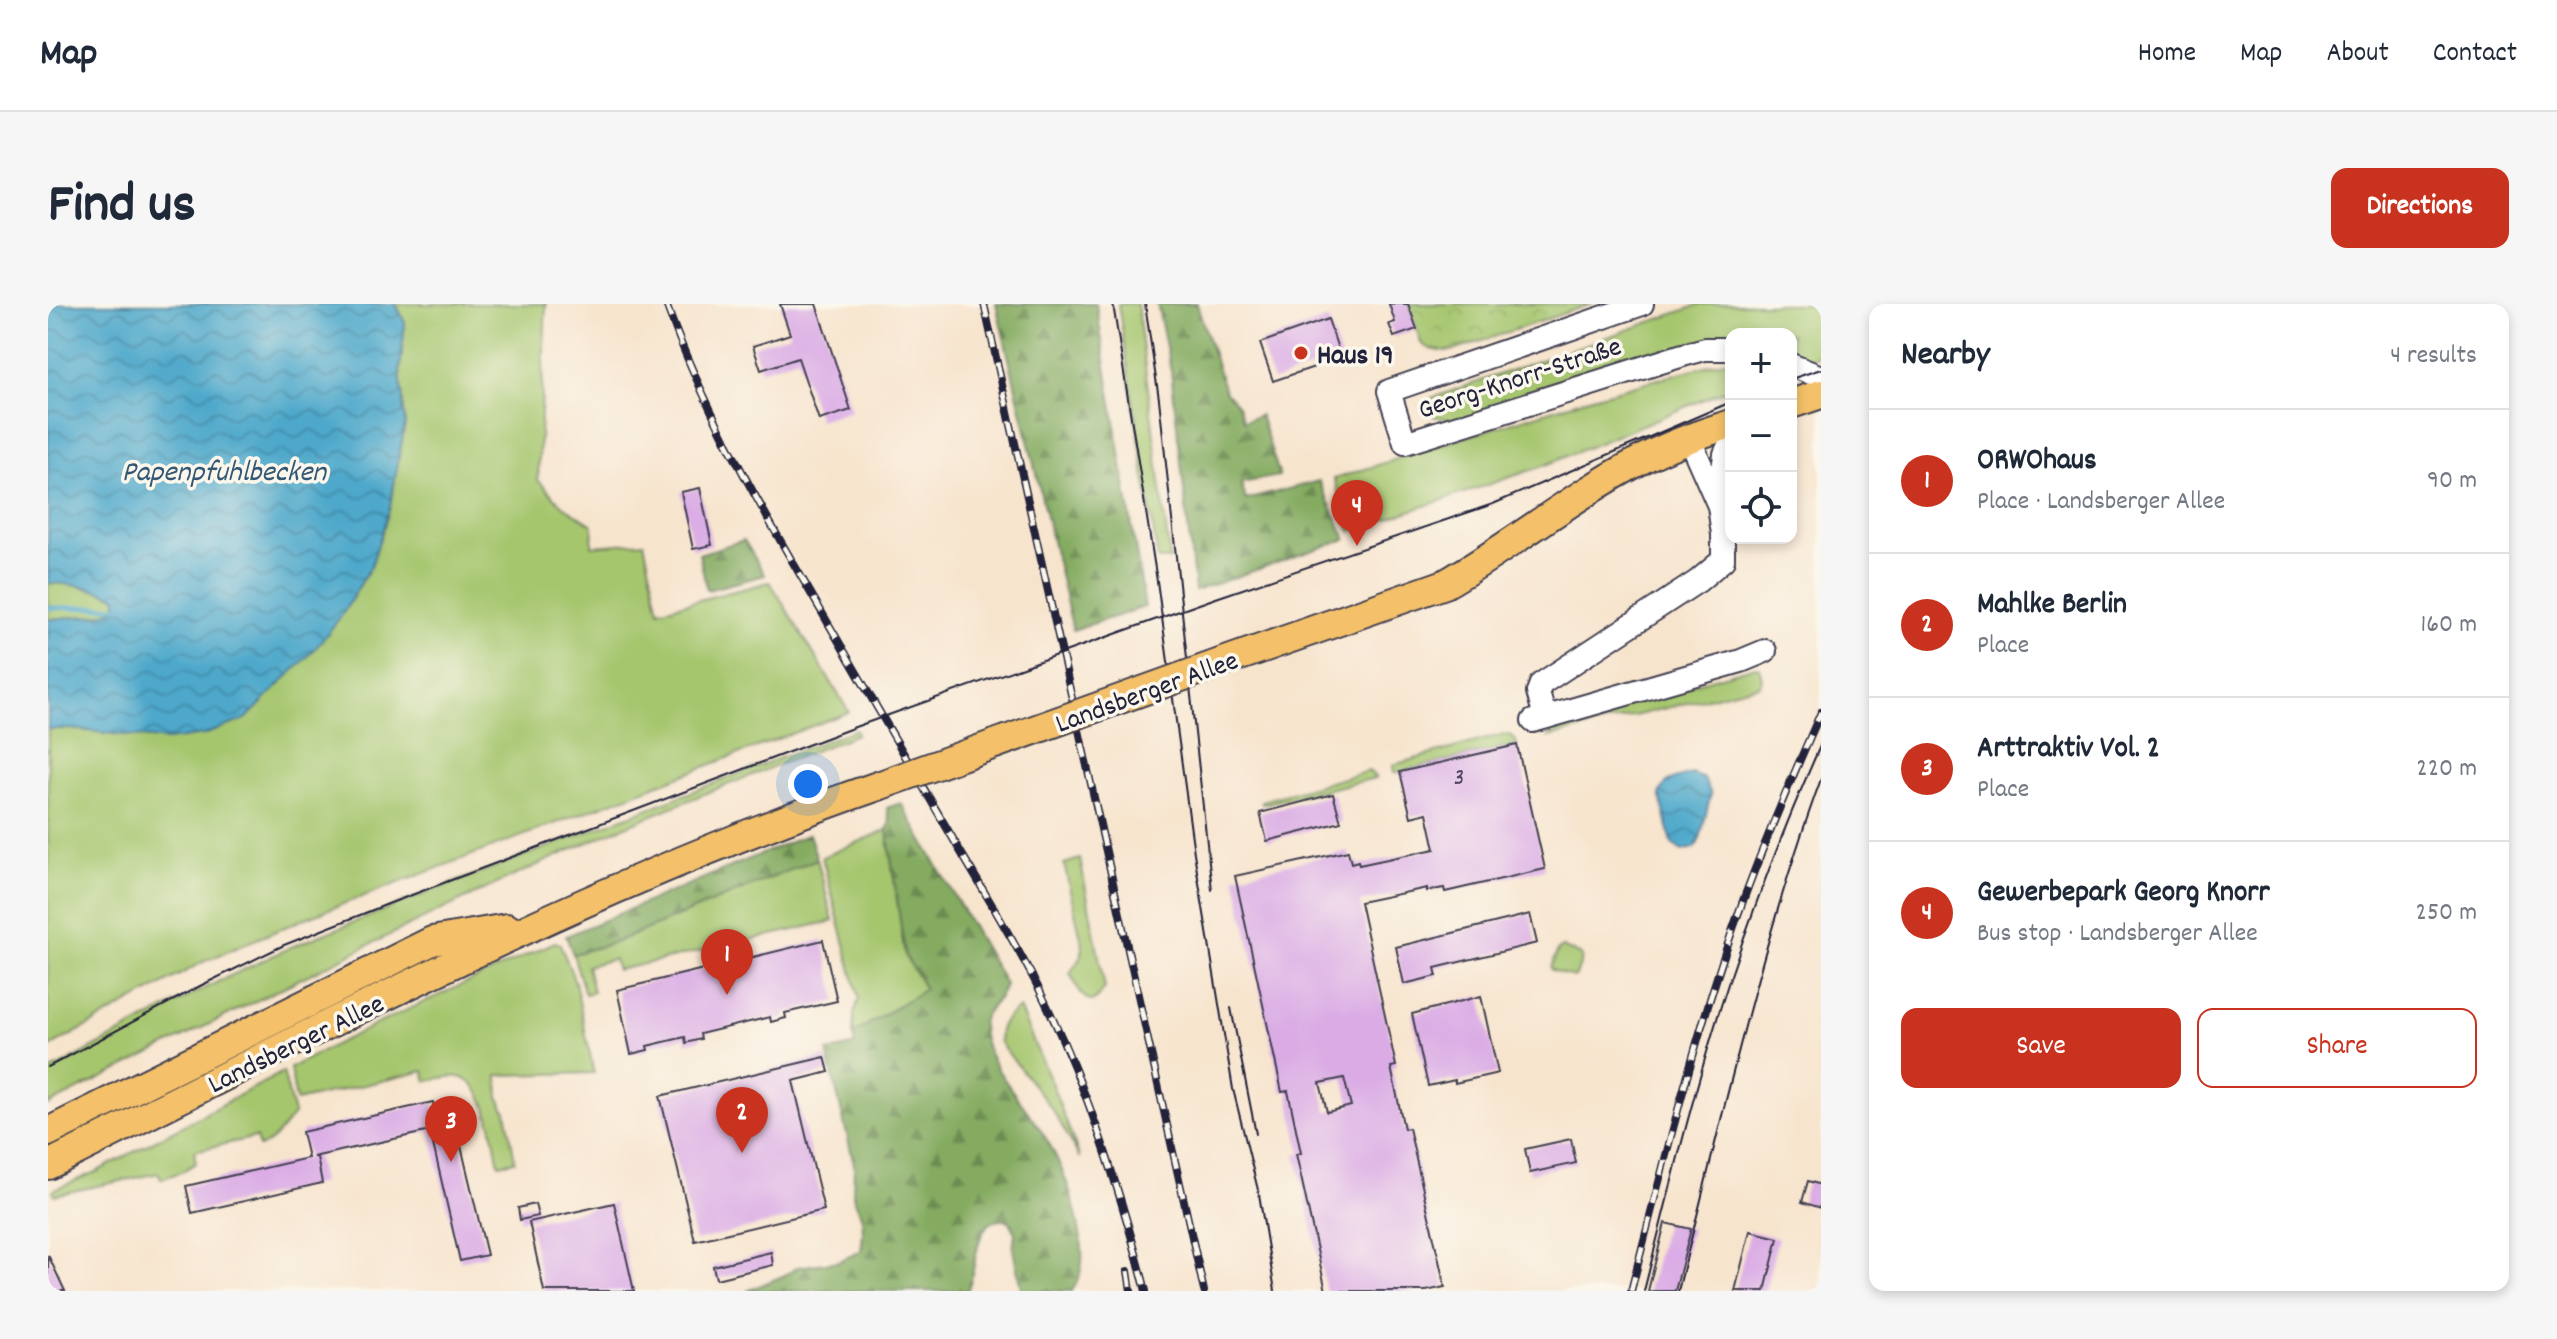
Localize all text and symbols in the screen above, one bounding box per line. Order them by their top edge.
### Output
text: Map [40,28,98,83]
text: Home [2138,35,2196,75]
text: Map [2240,35,2282,75]
text: About [2326,35,2389,75]
text: Contact [2433,35,2517,75]
text: Find us [48,168,196,248]
button: Directions [2331,168,2509,248]
map controls [1725,328,1797,544]
button: + [1725,328,1797,400]
street label: Georg-Knorr-Straße [1414,329,1627,432]
text: Nearby [1901,332,1990,381]
place label: Haus 19 [1317,338,1394,378]
text: 4 results [2390,338,2477,375]
marker: Haus 19 [1292,344,1310,362]
button: − [1725,400,1797,472]
text: ORWOhaus [1977,441,2097,484]
water label: Papenpfuhlbecken [122,453,327,496]
text: 1 [1924,463,1930,500]
text: 90 m [2427,463,2477,500]
button: locate [1725,472,1797,544]
pin: 4 [1331,480,1383,546]
text: Place · Landsberger Allee [1977,484,2225,521]
text: Mahlke Berlin [1977,585,2127,628]
text: 2 [1921,607,1933,644]
text: 160 m [2421,607,2477,644]
text: Place [1977,628,2029,665]
street label: Landsberger Allee [1051,643,1245,746]
text: Arttraktiv Vol. 2 [1977,729,2160,772]
text: 3 [1921,751,1933,788]
text: 220 m [2416,751,2477,788]
house number: 3 [1454,762,1464,796]
your location [788,764,828,804]
text: Place [1977,772,2029,809]
text: Gewerbepark Georg Knorr [1977,873,2270,916]
text: 4 [1922,895,1932,932]
text: 250 m [2416,895,2477,932]
text: Bus stop · Landsberger Allee [1977,916,2258,953]
pin: 1 [701,929,753,995]
street label: Landsberger Allee [202,986,392,1107]
button: Save [1901,1008,2181,1088]
button: Share [2197,1008,2477,1088]
pin: 2 [716,1087,768,1153]
pin: 3 [425,1096,477,1162]

